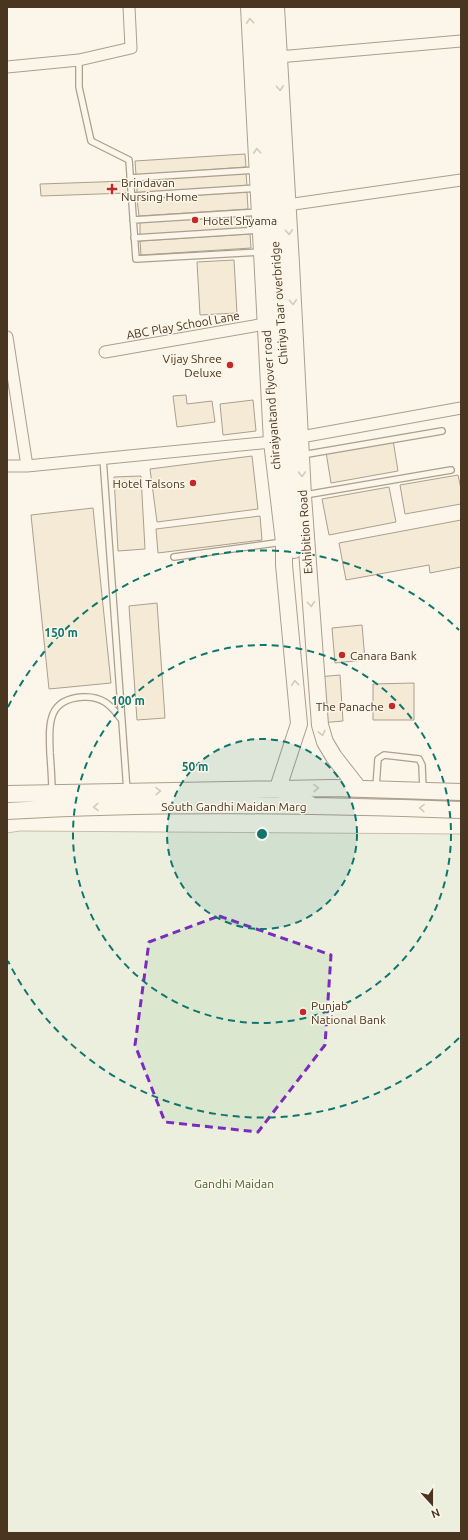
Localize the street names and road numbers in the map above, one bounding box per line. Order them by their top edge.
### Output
street label: Chiriya Taar overbridge [268,241,290,365]
street label: ABC Play School Lane [125,309,241,341]
street label: chiraiyantand flyover road [260,330,282,470]
street label: Exhibition Road [296,489,314,575]
street label: South Gandhi Maidan Marg [161,800,307,813]

